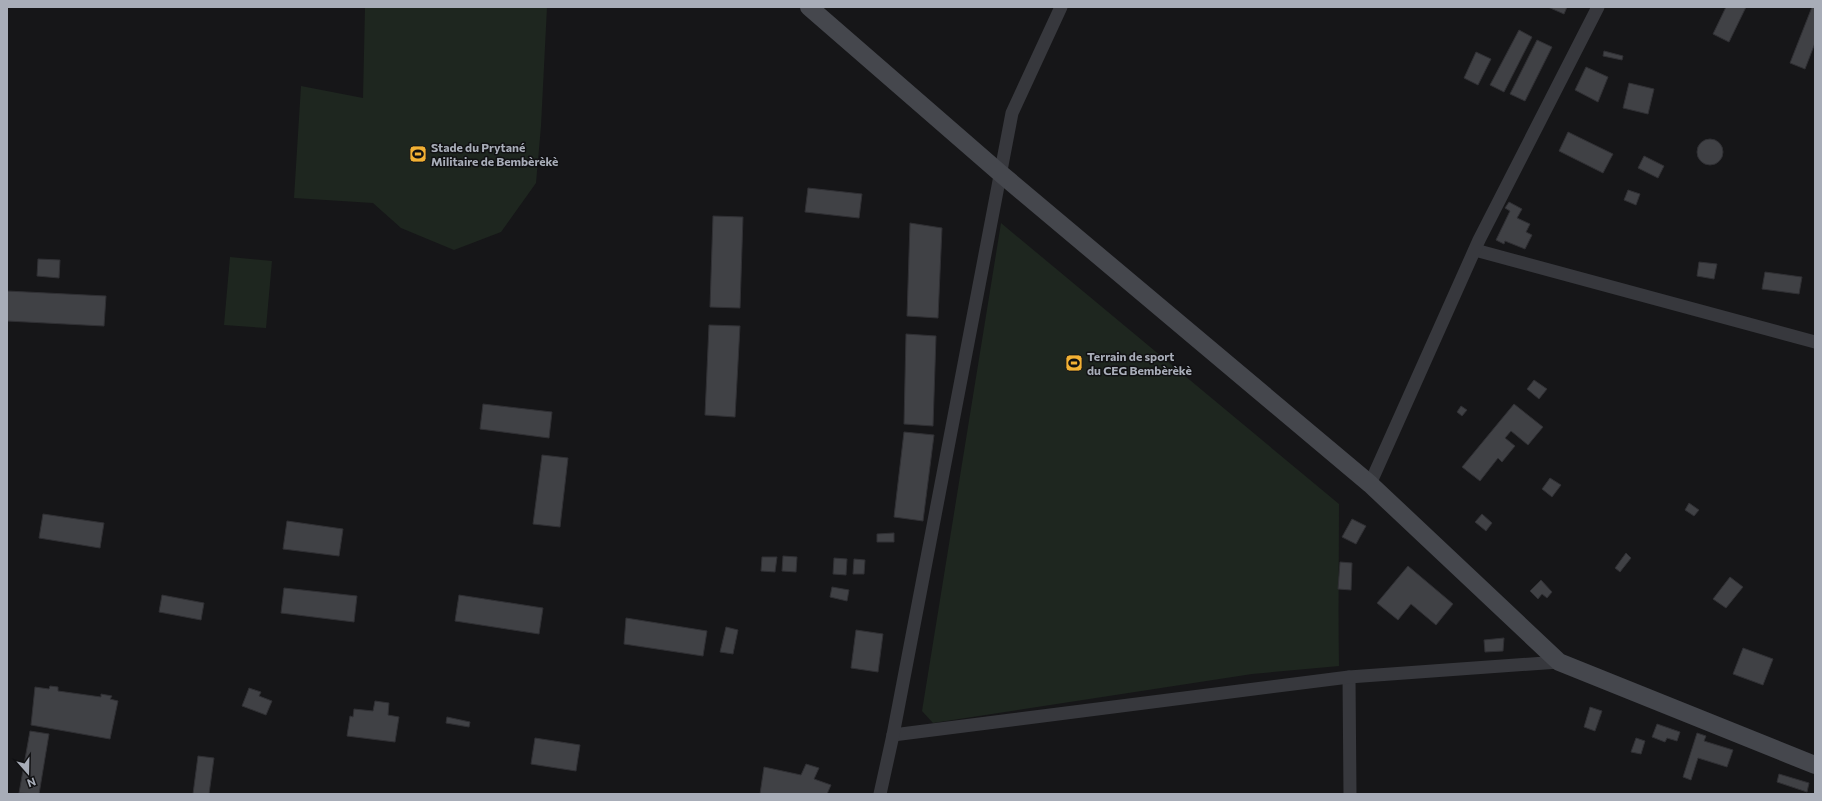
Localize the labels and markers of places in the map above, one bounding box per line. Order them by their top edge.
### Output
place label: Stade du Prytané Militaire de Bembèrèkè [431,140,558,168]
sports icon: Stade du Prytané Militaire de Bembèrèkè [408,144,428,164]
place label: Terrain de sport du CEG Bembèrèkè [1087,349,1192,377]
sports icon: Terrain de sport du CEG Bembèrèkè [1064,353,1084,373]

